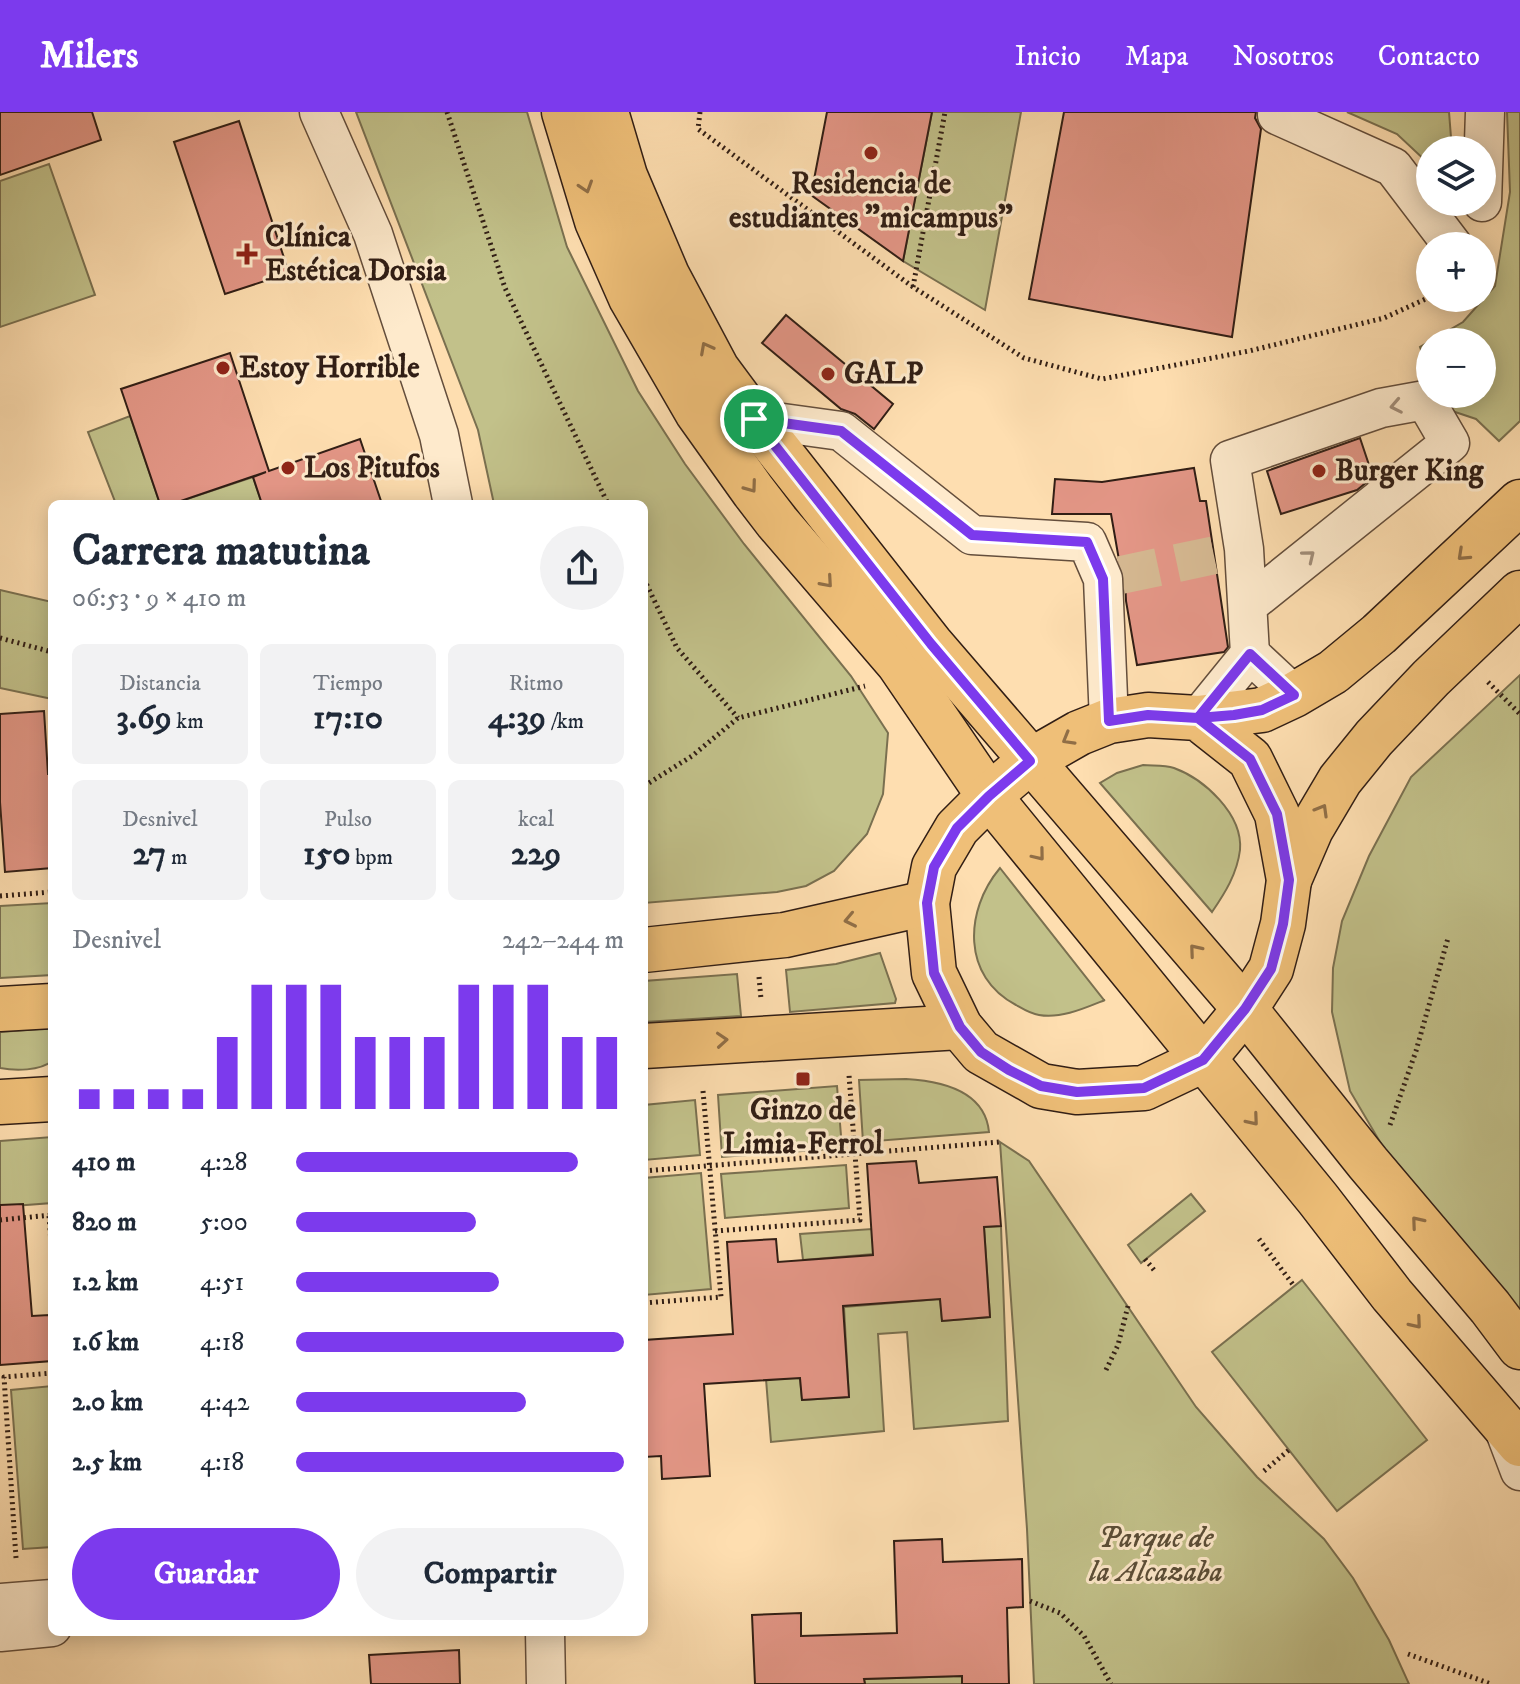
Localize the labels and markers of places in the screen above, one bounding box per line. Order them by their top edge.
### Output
marker: Residencia de estudiantes "micampus" [862,144,880,162]
place label: Residencia de estudiantes "micampus" [729,166,1013,237]
place label: Clínica Estética Dorsia [265,219,447,290]
marker: Clínica Estética Dorsia [236,243,258,265]
place label: Estoy Horrible [239,350,420,387]
place label: GALP [844,356,924,393]
marker: Estoy Horrible [214,359,232,377]
marker: GALP [819,365,837,383]
pin [720,385,788,453]
place label: Los Pitufos [304,450,440,487]
place label: Burger King [1335,453,1485,490]
marker: Los Pitufos [279,459,297,477]
marker: Burger King [1310,462,1328,480]
marker: Ginzo de Limia-Ferrol [794,1070,812,1088]
place label: Ginzo de Limia-Ferrol [723,1092,884,1163]

